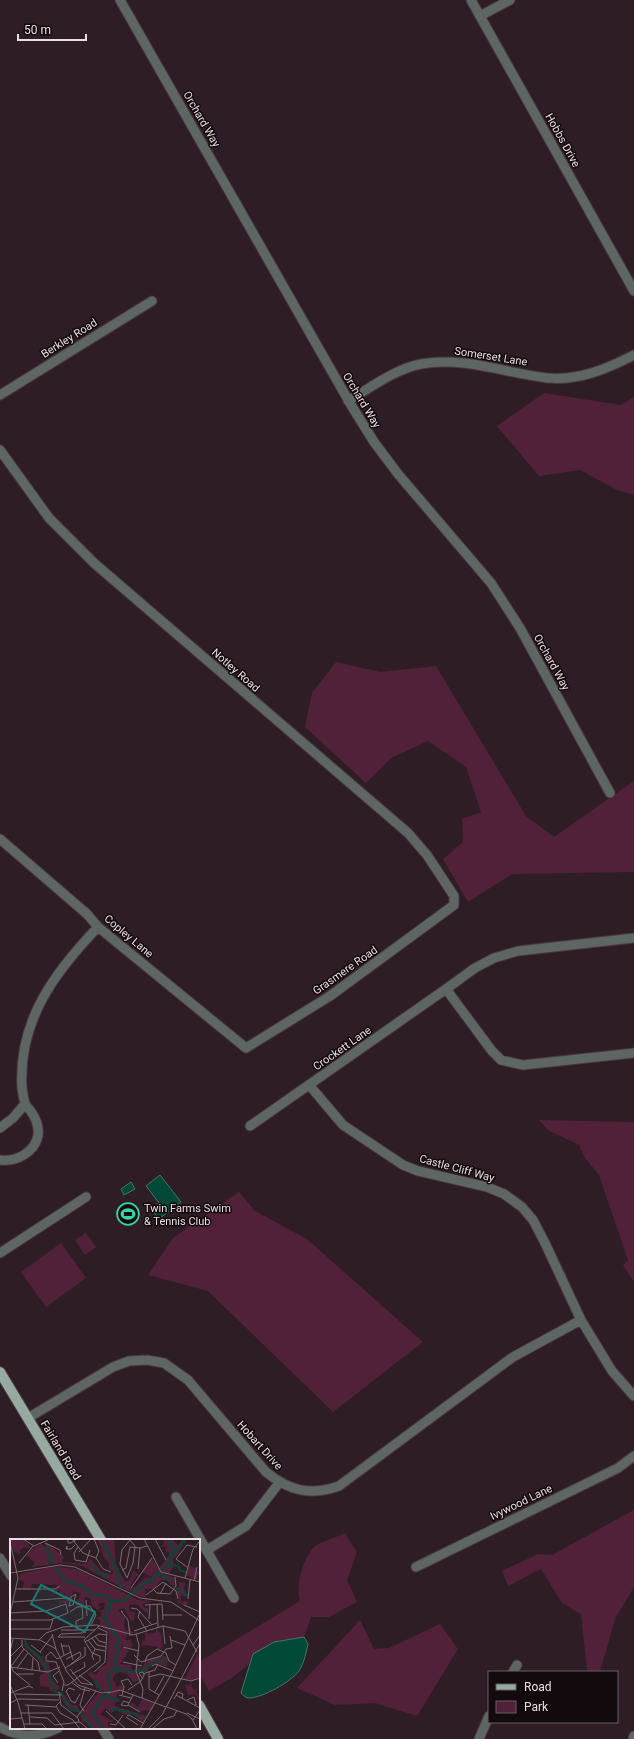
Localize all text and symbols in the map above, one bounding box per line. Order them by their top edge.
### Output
scale bar [18,16,86,42]
text: 50 m [24,23,51,37]
street label: Orchard Way [180,89,223,150]
street label: Hobbs Drive [542,111,583,170]
street label: Berkley Road [39,316,100,361]
street label: Somerset Lane [454,344,528,369]
street label: Orchard Way [340,370,384,431]
street label: Orchard Way [531,632,573,693]
street label: Notley Road [209,646,262,695]
street label: Copley Lane [102,912,156,961]
street label: Grasmere Road [311,943,380,997]
street label: Crockett Lane [311,1024,374,1073]
street label: Castle Cliff Way [418,1152,497,1185]
sports icon: Twin Farms Swim & Tennis Club [115,1201,141,1227]
place label: Twin Farms Swim & Tennis Club [144,1202,231,1228]
street label: Fairland Road [38,1418,83,1482]
street label: Hobart Drive [234,1418,285,1473]
street label: Ivywood Lane [488,1482,554,1523]
inset map [10,1539,200,1729]
legend [488,1671,618,1723]
text: Road [524,1680,552,1694]
text: Park [524,1700,549,1714]

